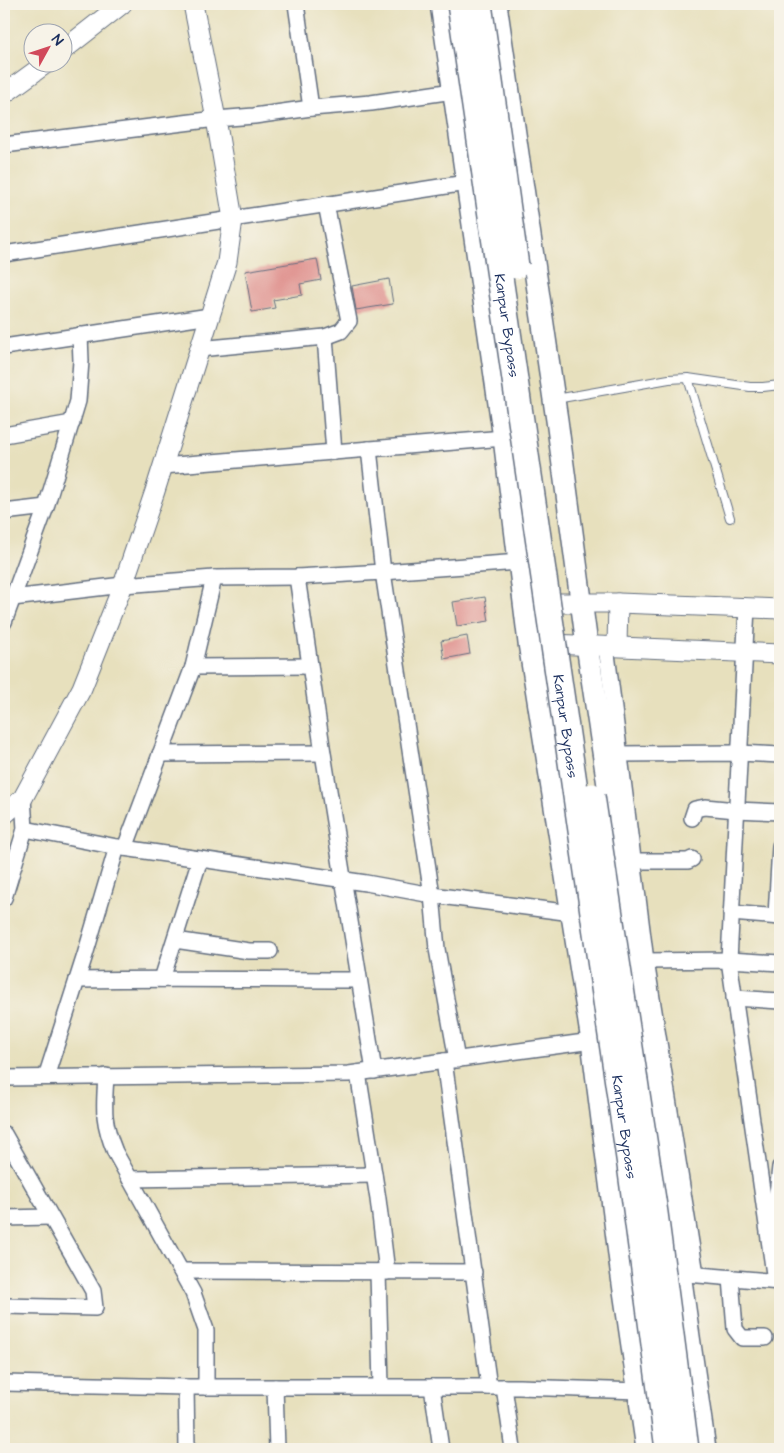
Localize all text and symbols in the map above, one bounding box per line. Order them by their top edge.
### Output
north arrow [22,22,72,72]
text: N [47,30,68,50]
street label: Kanpur Bypass [489,272,525,379]
street label: Kanpur Bypass [547,673,583,780]
street label: Kanpur Bypass [606,1074,642,1181]

